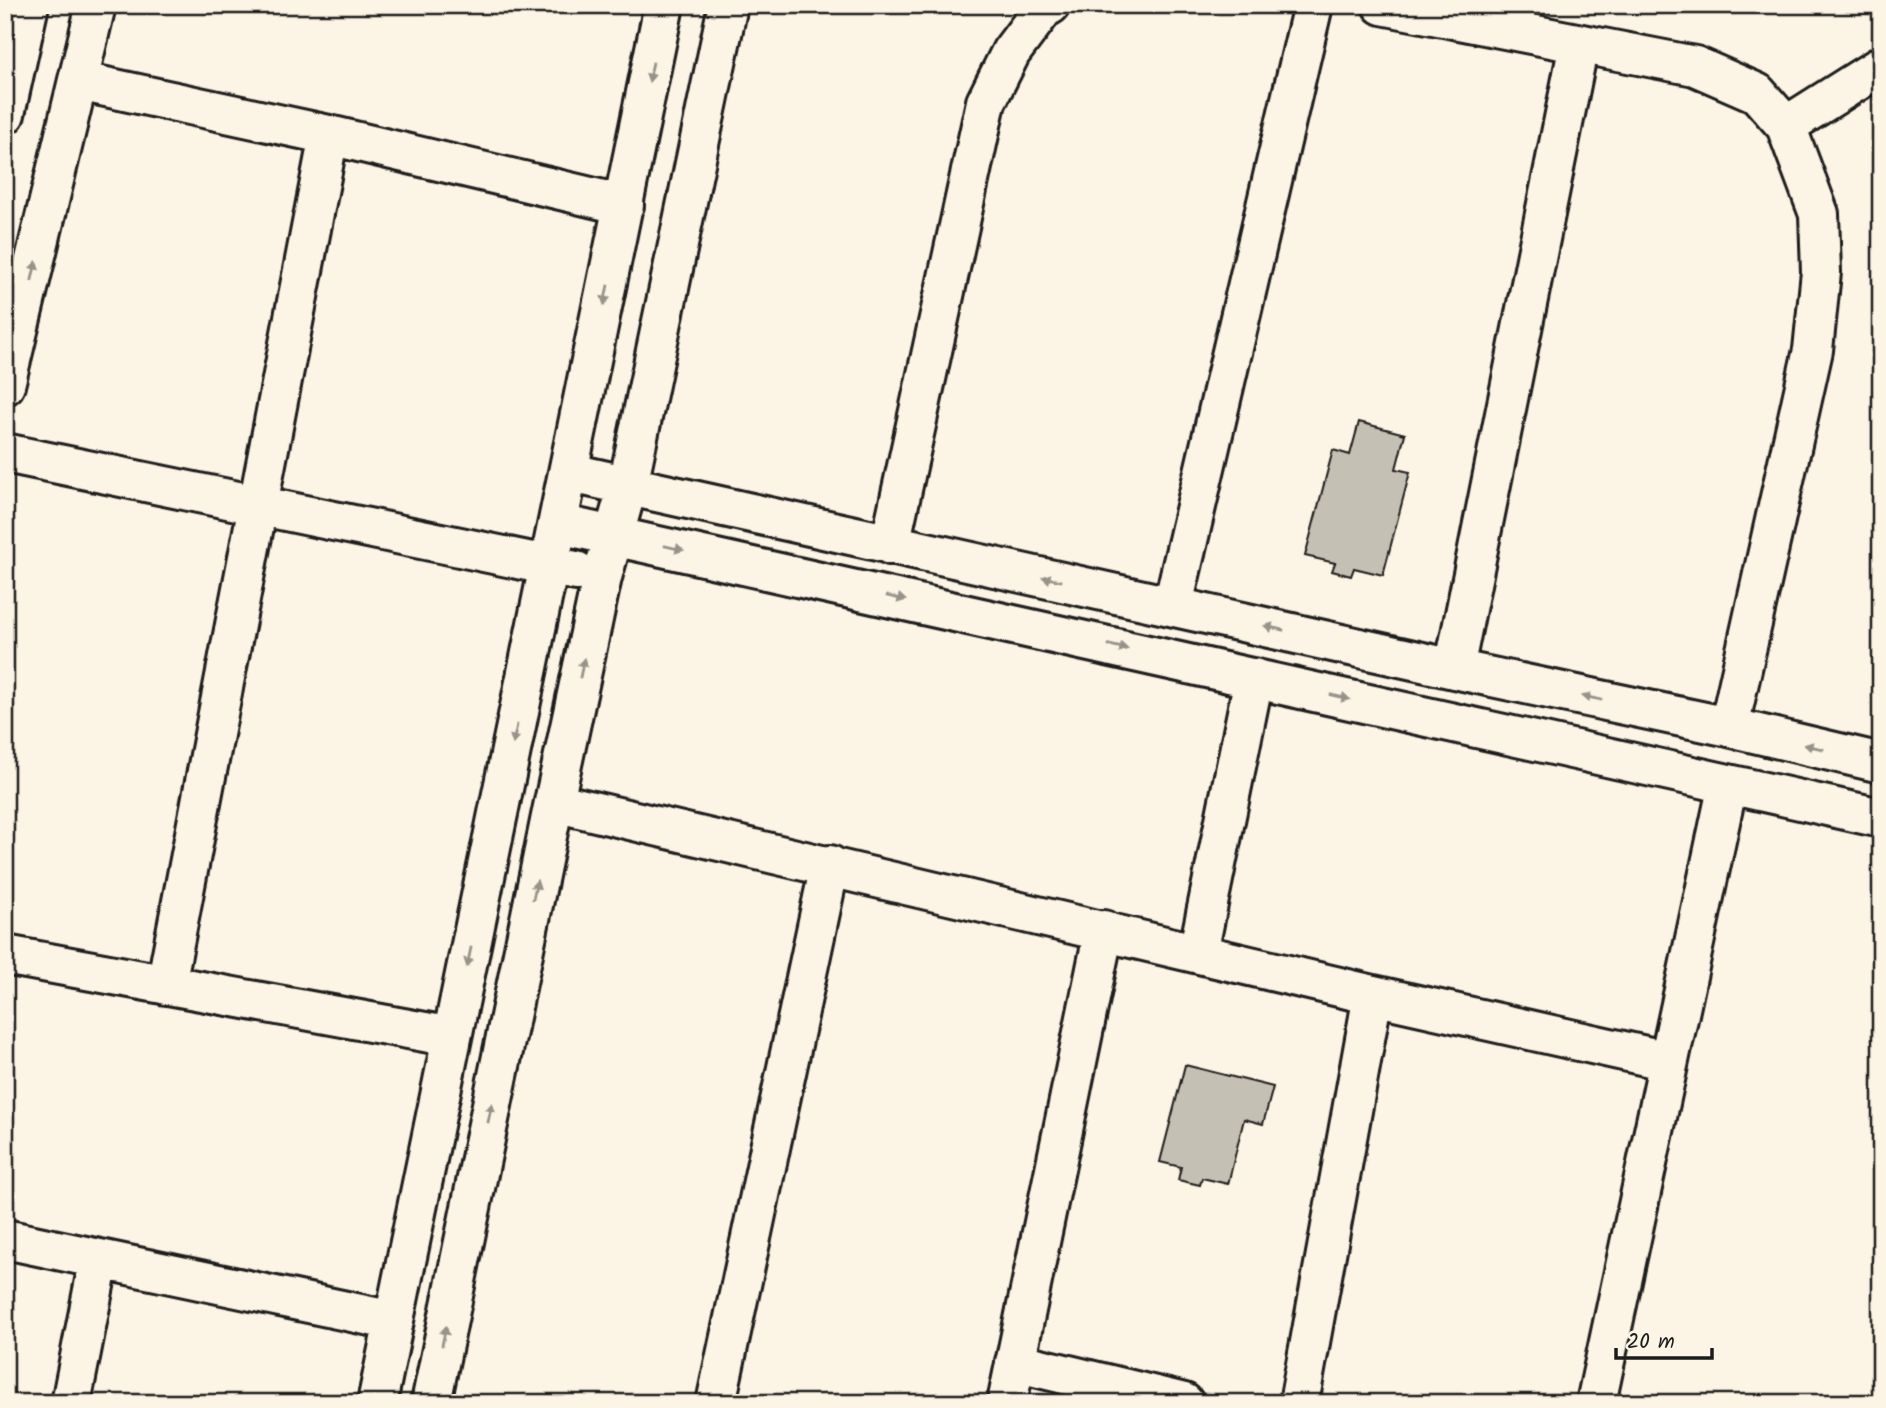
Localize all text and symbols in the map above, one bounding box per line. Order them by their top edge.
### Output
one-way arrow [645,61,656,83]
one-way arrow [29,260,40,282]
one-way arrow [601,284,612,306]
one-way arrow [663,543,685,554]
one-way arrow [1041,574,1063,585]
one-way arrow [885,592,907,603]
one-way arrow [1263,622,1285,633]
one-way arrow [1107,642,1129,653]
one-way arrow [577,657,588,679]
one-way arrow [1329,692,1351,703]
one-way arrow [1581,693,1603,704]
one-way arrow [509,723,520,745]
one-way arrow [1803,741,1825,752]
one-way arrow [530,879,541,901]
one-way arrow [463,946,474,968]
one-way arrow [484,1102,495,1124]
scale bar [1616,1317,1713,1361]
one-way arrow [439,1325,450,1347]
text: 20 m [1627,1326,1675,1359]

